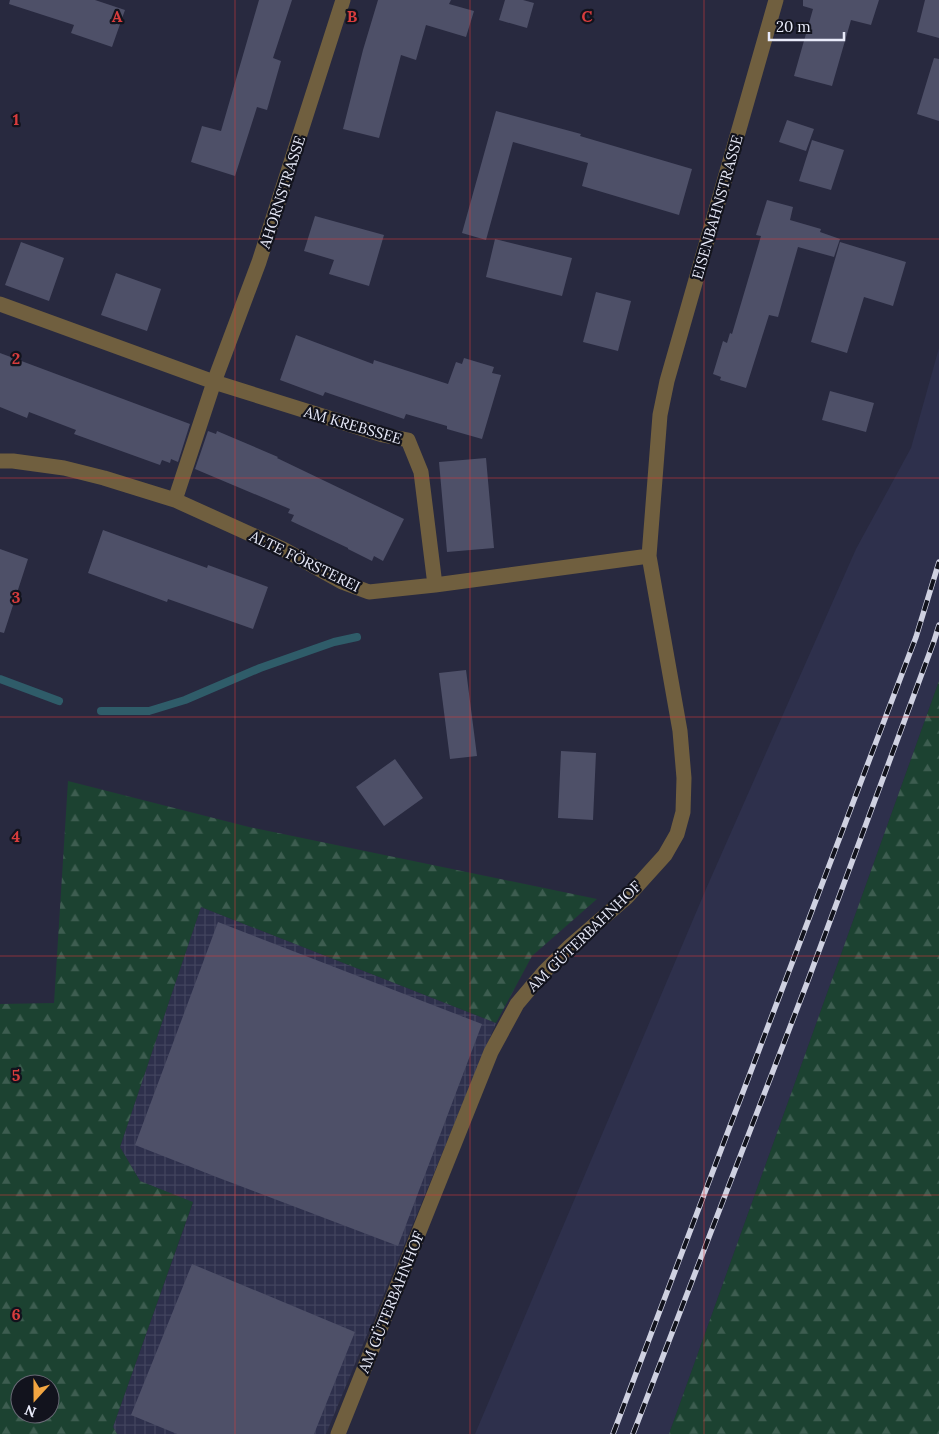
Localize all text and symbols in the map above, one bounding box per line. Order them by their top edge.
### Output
text: A [112,6,123,26]
text: B [347,6,358,26]
text: C [581,6,593,26]
scale bar [769,10,844,42]
text: 20 m [776,17,811,36]
text: 1 [13,109,19,129]
street label: AHORNSTRASSE [254,133,309,252]
street label: EISENBAHNSTRASSE [687,133,747,281]
text: 2 [12,348,20,368]
street label: AM KREBSSEE [301,402,404,448]
street label: ALTE FÖRSTEREI [246,526,363,596]
text: 3 [12,587,21,607]
text: 4 [12,826,21,846]
street label: AM GÜTERBAHNHOF [522,877,645,996]
text: 5 [12,1065,21,1085]
street label: AM GÜTERBAHNHOF [354,1228,428,1377]
text: 6 [11,1304,21,1324]
north arrow [10,1374,60,1424]
text: N [22,1401,39,1421]

